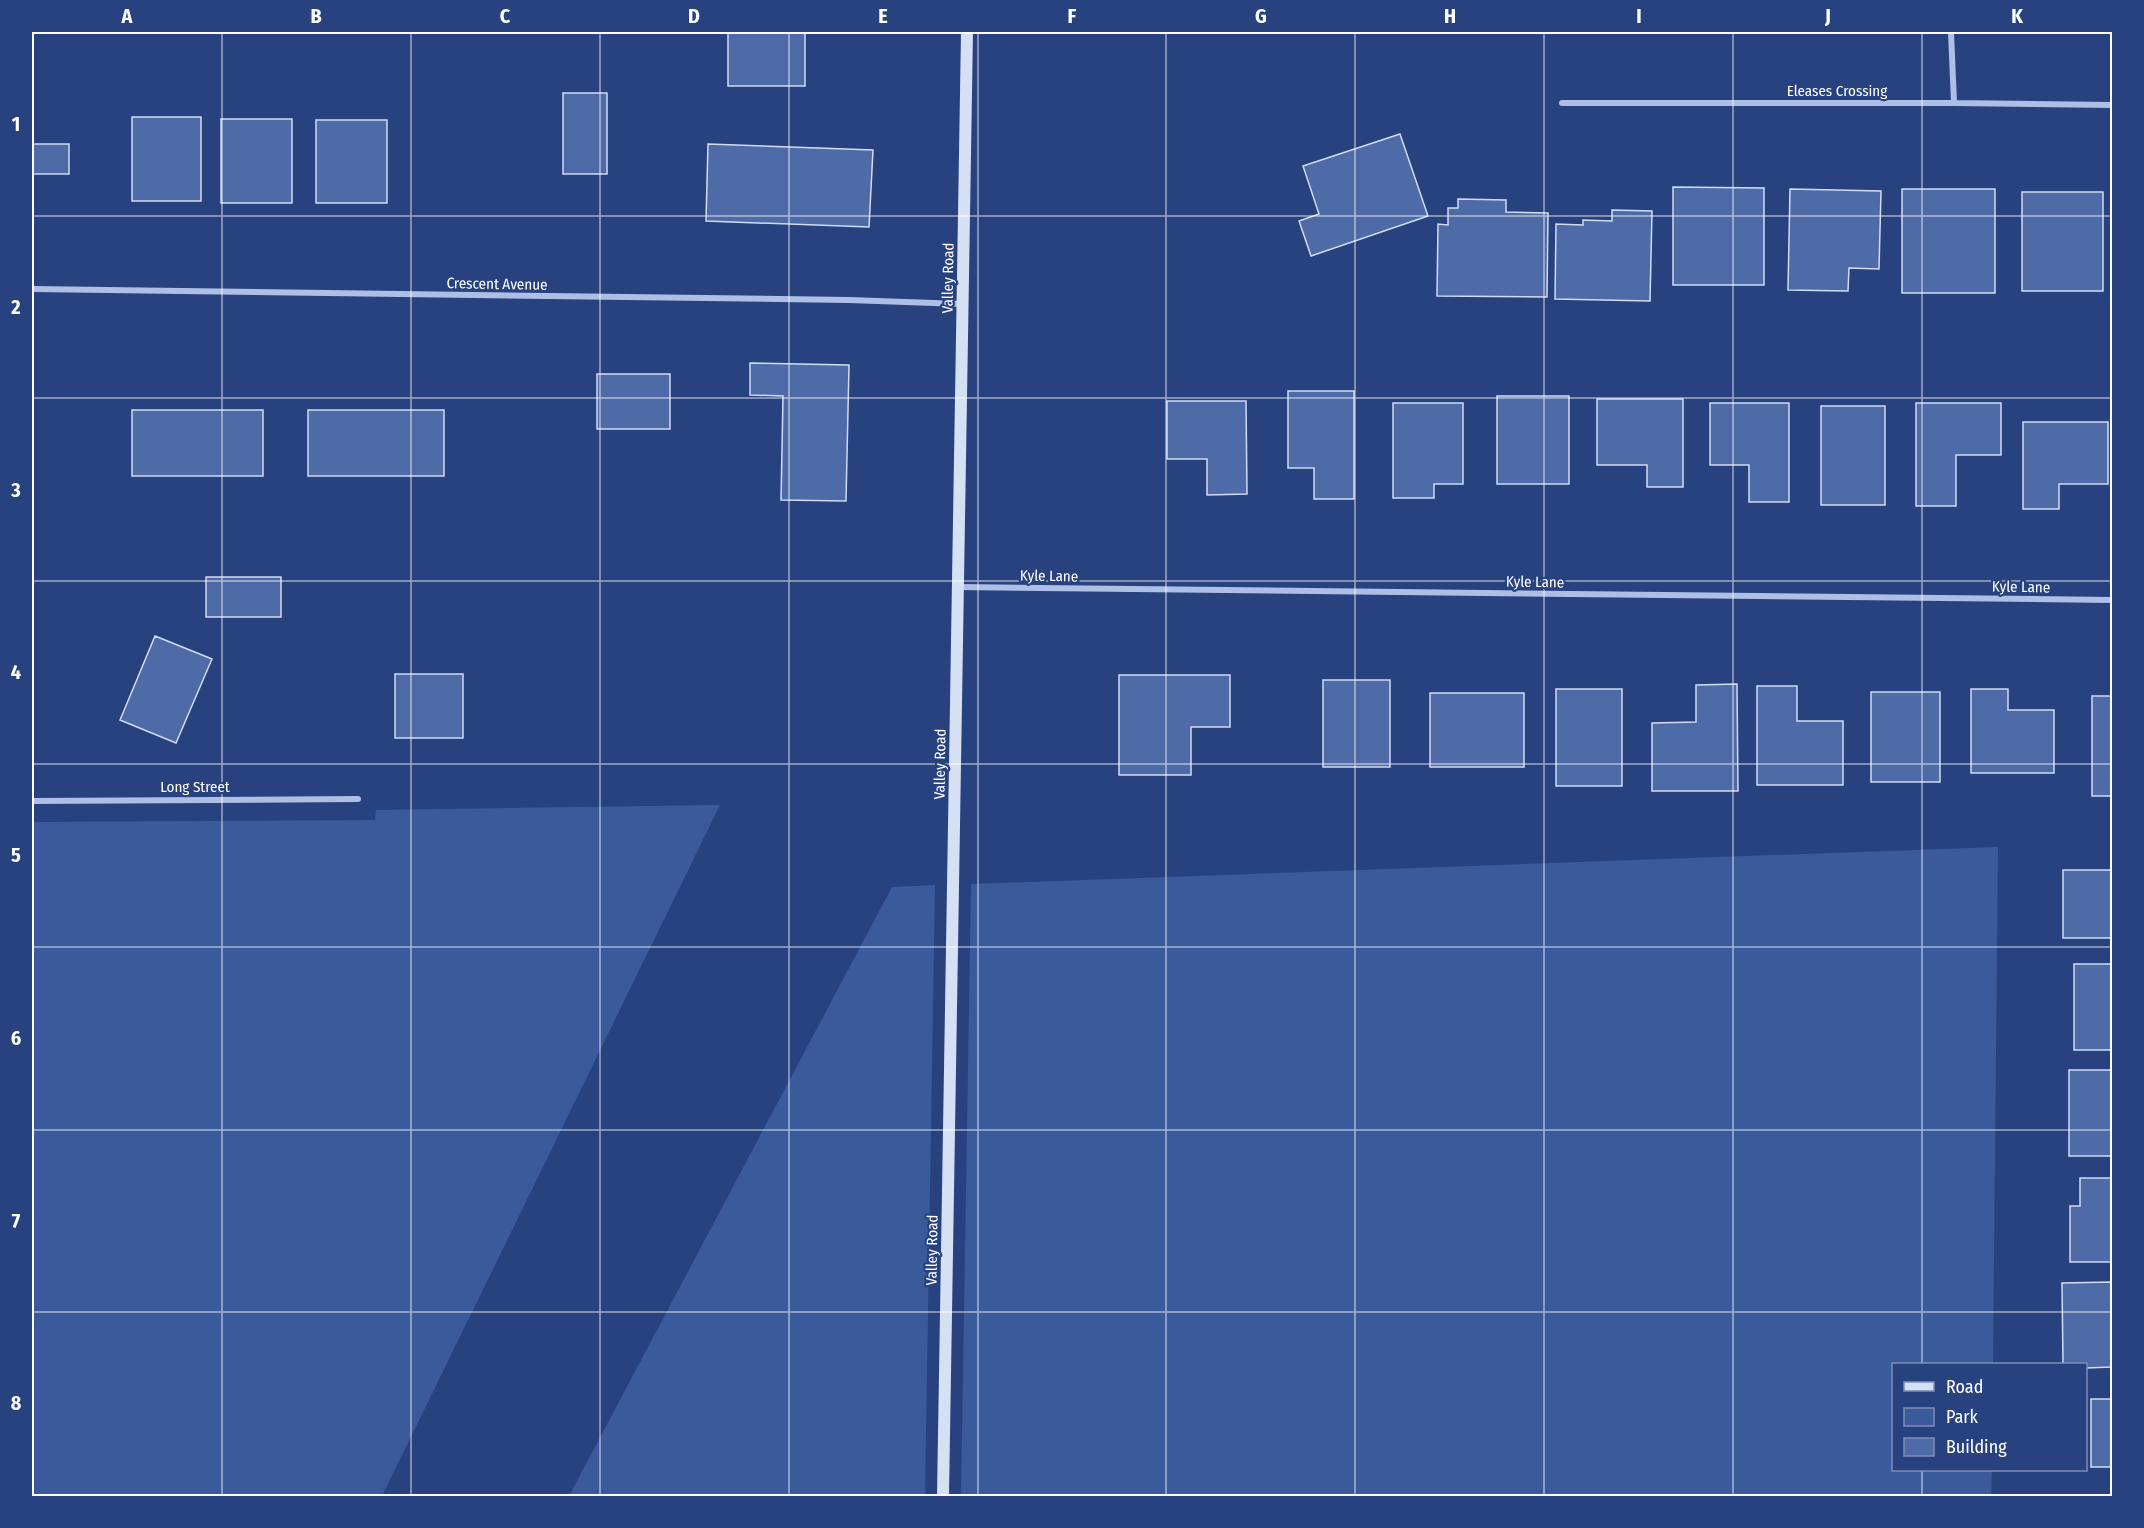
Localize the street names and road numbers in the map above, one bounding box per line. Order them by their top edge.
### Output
street label: Eleases Crossing [1787,82,1887,100]
street label: Valley Road [938,242,958,314]
street label: Crescent Avenue [446,274,548,294]
street label: Kyle Lane [1020,566,1078,586]
street label: Kyle Lane [1506,572,1564,592]
street label: Kyle Lane [1992,577,2050,597]
street label: Valley Road [930,728,950,800]
street label: Long Street [160,778,230,796]
street label: Valley Road [922,1214,942,1286]

